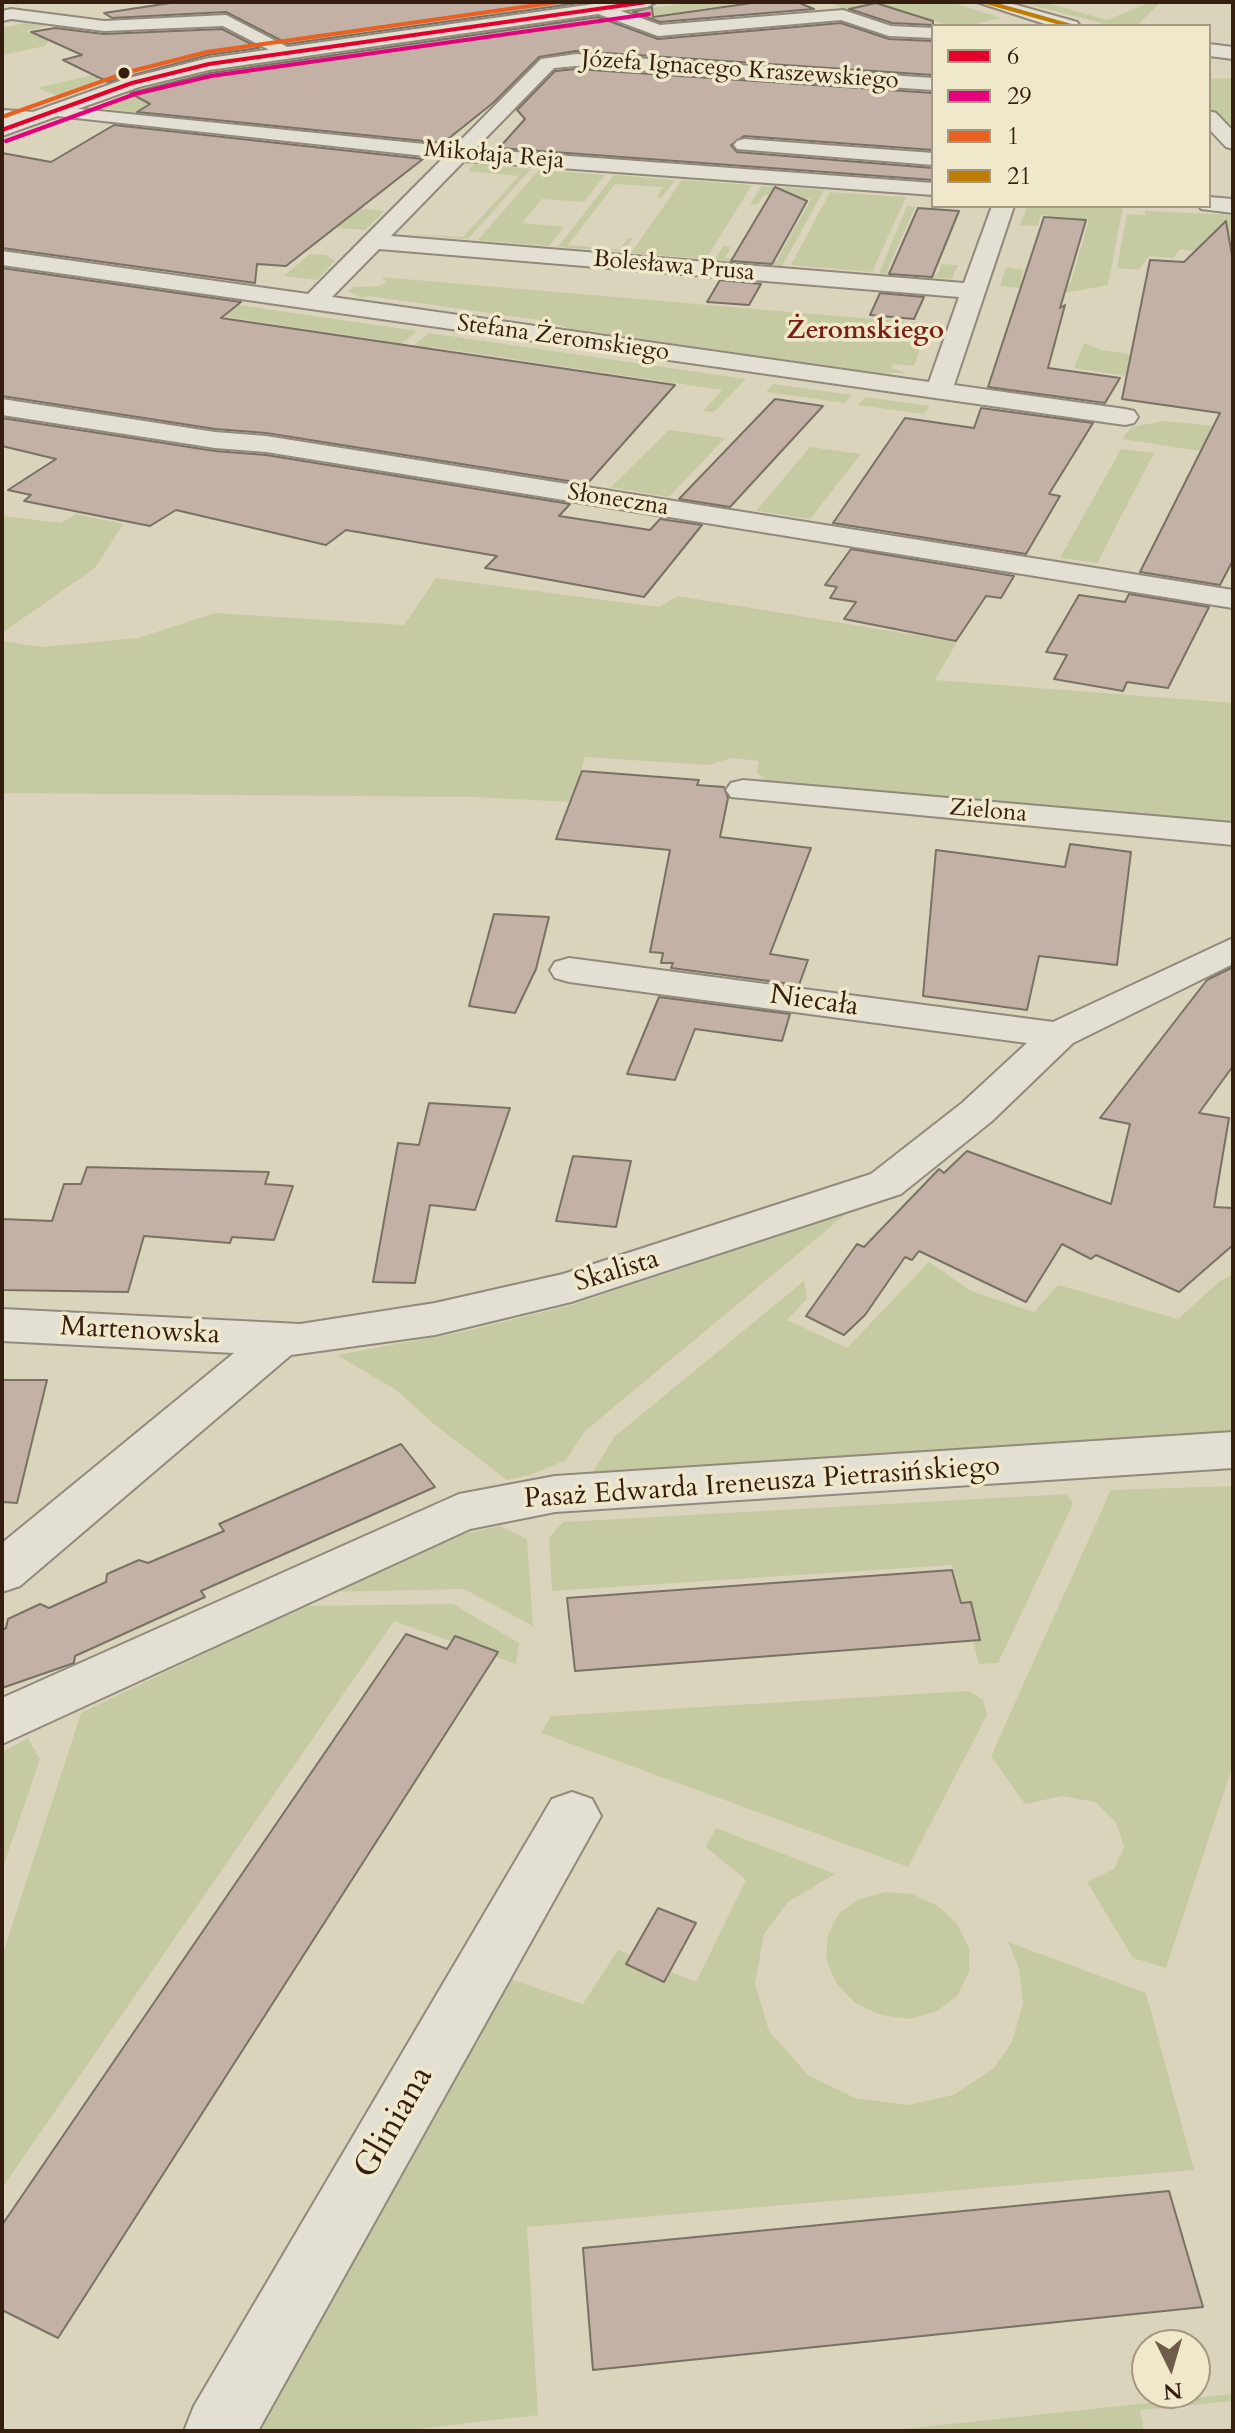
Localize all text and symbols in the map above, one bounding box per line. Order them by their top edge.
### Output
legend [931,24,1211,208]
text: 6 [1007,40,1019,73]
street label: Józefa Ignacego Kraszewskiego [580,46,900,96]
unlabelled marker [116,65,132,81]
text: 29 [1007,80,1032,113]
text: 1 [1007,120,1019,153]
street label: Mikołaja Reja [423,136,565,176]
text: 21 [1007,160,1032,193]
street label: Bolesława Prusa [592,246,756,288]
street label: Stefana Żeromskiego [455,310,671,368]
district label: Żeromskiego [786,316,944,348]
street label: Słoneczna [565,479,671,523]
street label: Zielona [948,794,1028,830]
street label: Niecała [767,979,861,1025]
street label: Skalista [571,1243,663,1301]
street label: Martenowska [59,1311,221,1353]
street label: Pasaż Edwarda Ireneusza Pietrasińskiego [523,1451,1001,1517]
street label: Gliniana [347,2060,443,2186]
north arrow [1131,2329,1211,2409]
text: N [1162,2375,1184,2407]

